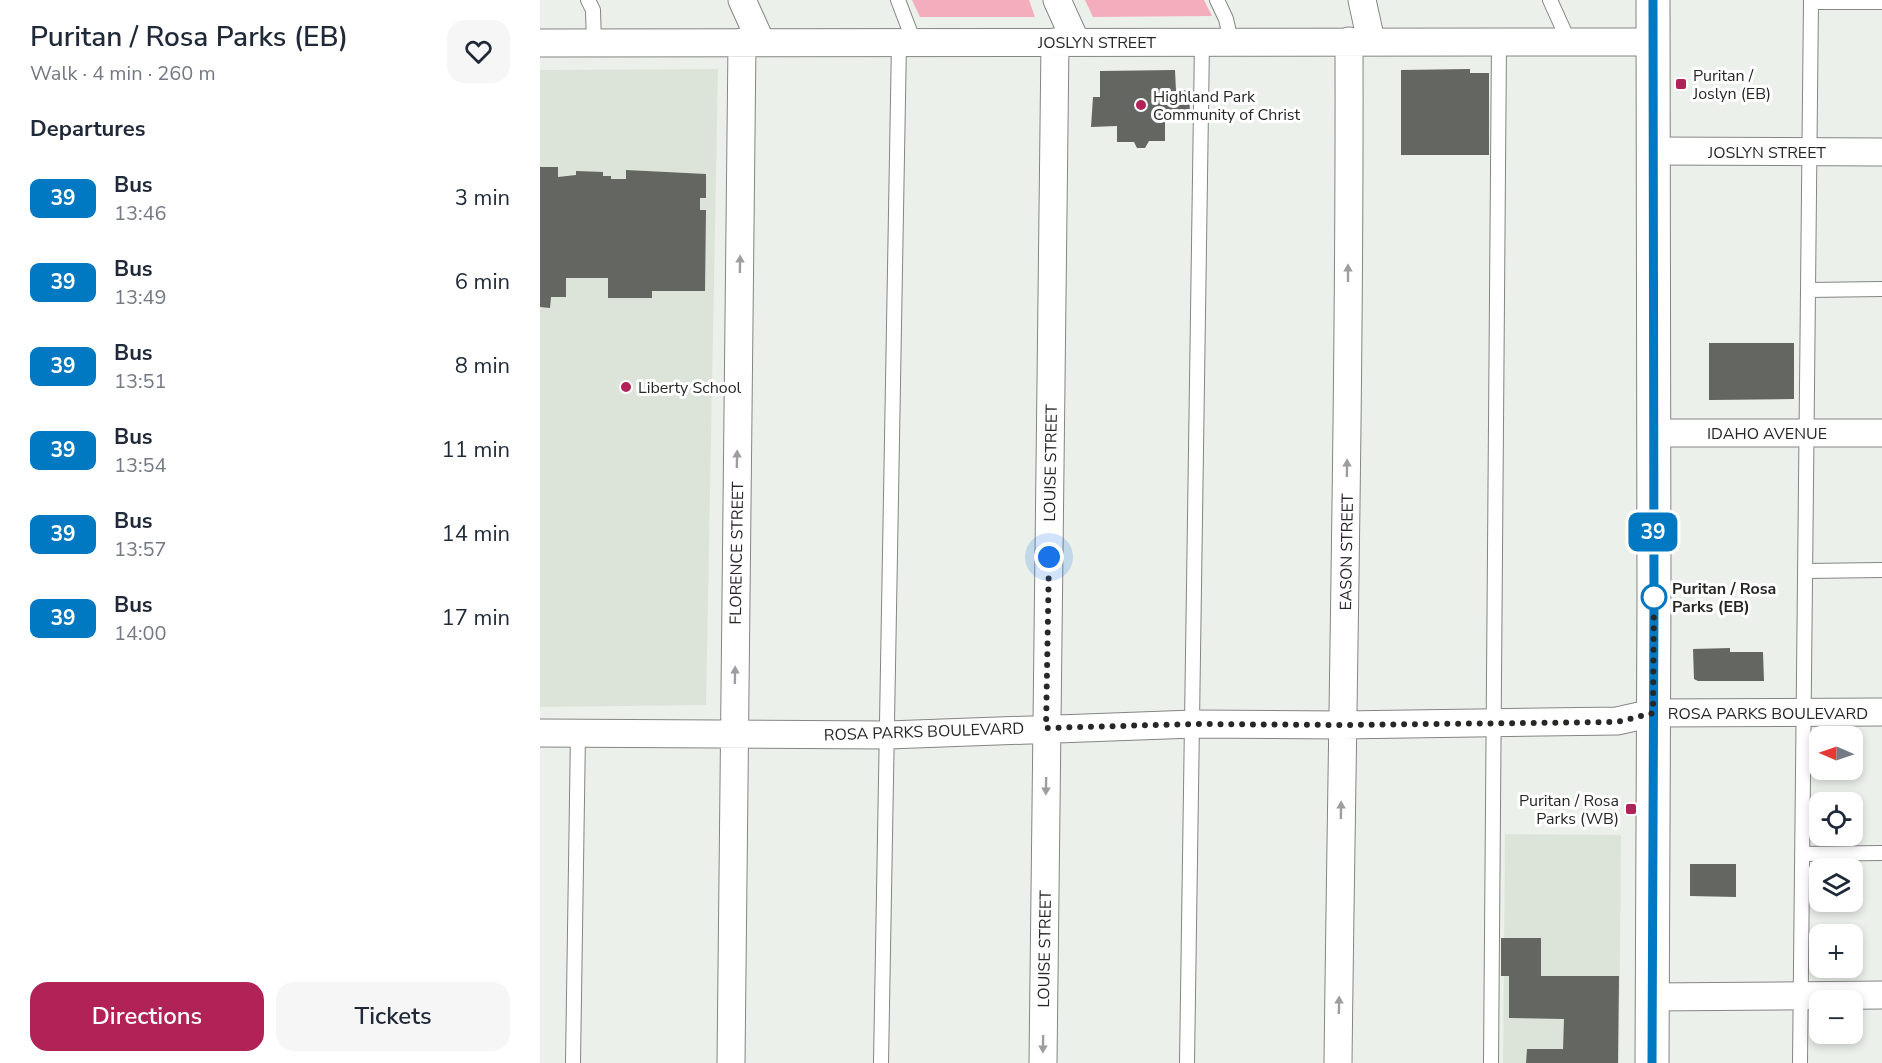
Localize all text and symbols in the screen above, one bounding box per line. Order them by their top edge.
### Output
text: Puritan / Rosa Parks (EB) [30,18,348,56]
button: heart [447,20,510,83]
street label: JOSLYN STREET [1037,32,1156,54]
text: Walk · 4 min · 260 m [30,60,216,87]
place label: Puritan / Joslyn (EB) [1692,65,1771,105]
marker: Puritan / Joslyn (EB) [1674,77,1688,91]
place label: Highland Park Community of Christ [1153,86,1300,126]
marker: Highland Park Community of Christ [1134,98,1148,112]
text: Departures [30,114,145,144]
street label: JOSLYN STREET [1707,142,1826,164]
text: Bus [114,170,153,200]
text: 3 min [455,183,510,213]
text: 39 [50,184,76,212]
text: 13:46 [114,200,167,227]
text: Bus [114,254,153,284]
one-way arrow [735,255,744,274]
one-way arrow [1343,263,1353,282]
text: 6 min [455,267,510,297]
text: 39 [50,268,76,296]
text: 13:49 [114,284,167,311]
text: Bus [114,338,153,368]
text: 8 min [455,351,510,381]
text: 39 [50,352,76,380]
text: 13:51 [114,368,167,395]
place label: Liberty School [638,377,742,399]
marker: Liberty School [619,380,633,394]
street label: LOUISE STREET [1039,404,1063,522]
text: Bus [114,422,153,452]
street label: IDAHO AVENUE [1707,423,1827,445]
text: 11 min [442,435,510,465]
text: 39 [50,436,76,464]
one-way arrow [732,450,742,469]
text: 13:54 [114,452,167,479]
one-way arrow [1343,458,1352,477]
street label: FLORENCE STREET [725,481,749,625]
street label: EASON STREET [1335,493,1359,611]
text: Bus [114,506,153,536]
line badge: 39 [1626,512,1680,552]
text: 39 [1640,518,1666,546]
text: 14 min [442,519,510,549]
text: 39 [50,520,76,548]
text: 13:57 [114,536,167,563]
your location [1034,542,1064,572]
place label: Puritan / Rosa Parks (EB) [1672,578,1776,618]
marker: Puritan / Rosa Parks (EB) [1641,584,1667,610]
text: Bus [114,590,153,620]
text: 17 min [442,603,510,633]
text: 39 [50,604,76,632]
text: 14:00 [114,620,167,647]
one-way arrow [730,666,739,685]
street label: ROSA PARKS BOULEVARD [1668,703,1868,725]
street label: ROSA PARKS BOULEVARD [824,718,1025,746]
north arrow [1809,726,1863,780]
map controls [1809,726,1863,1044]
one-way arrow [1041,777,1050,796]
place label: Puritan / Rosa Parks (WB) [1519,790,1619,830]
button: locate [1809,792,1863,846]
one-way arrow [1336,800,1346,819]
marker: Puritan / Rosa Parks (WB) [1624,802,1638,816]
button: layers [1809,858,1863,912]
street label: LOUISE STREET [1033,890,1057,1008]
button: + [1809,924,1863,978]
button: Directions [30,982,264,1051]
button: Tickets [276,982,510,1051]
button: − [1809,990,1863,1044]
one-way arrow [1334,995,1344,1014]
one-way arrow [1038,1035,1048,1054]

